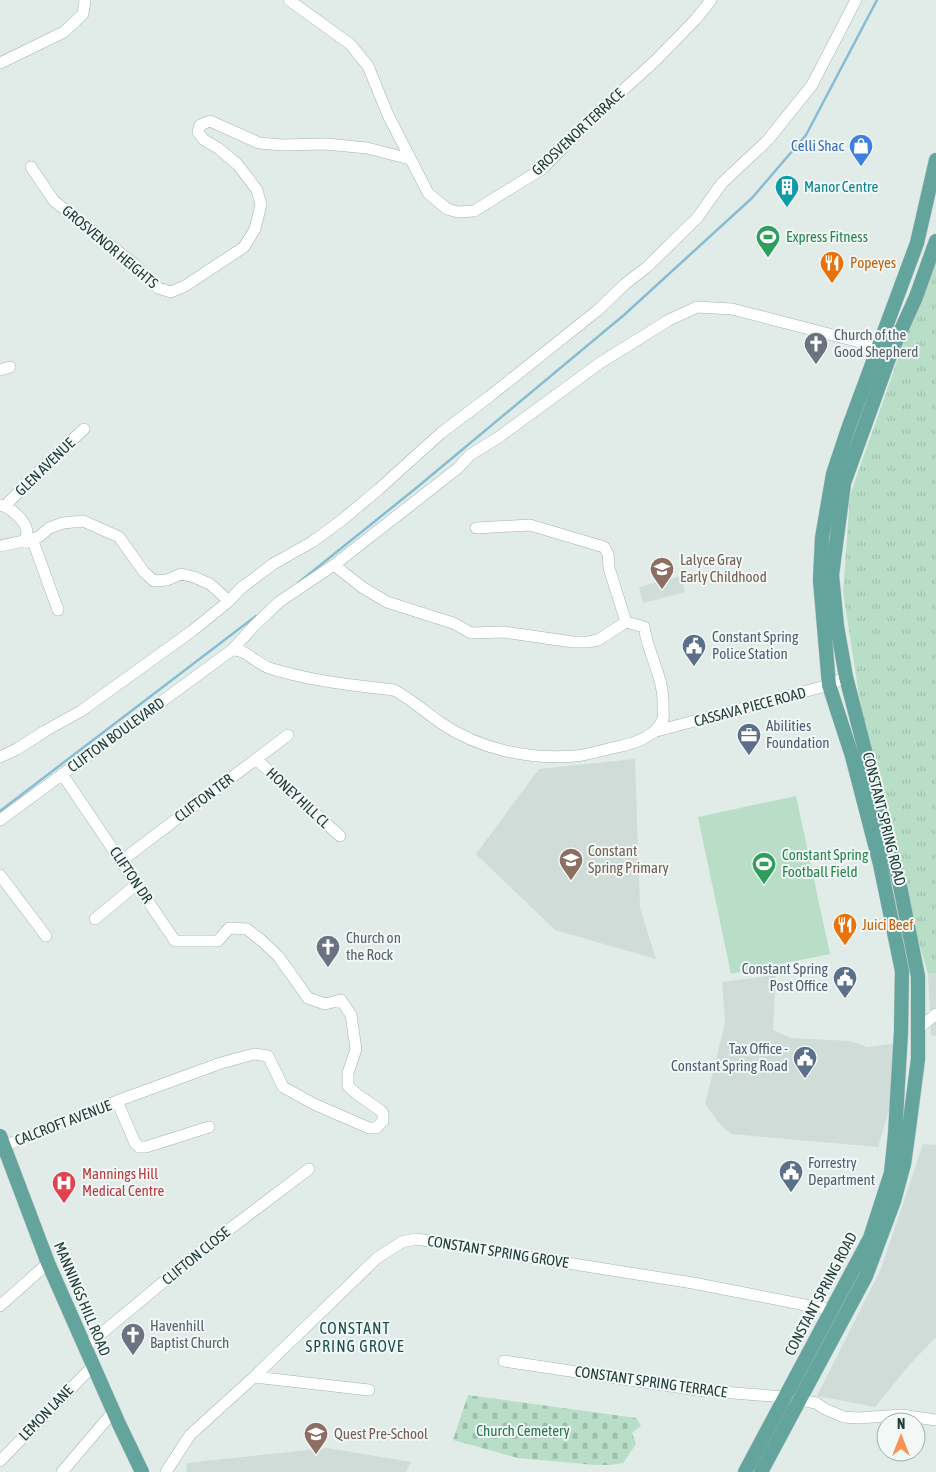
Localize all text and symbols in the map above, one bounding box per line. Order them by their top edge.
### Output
street label: GROSVENOR TERRACE [528,84,628,179]
shop icon: Celli Shac [848,133,874,167]
place label: Celli Shac [791,137,844,154]
building icon: Manor Centre [774,174,800,208]
place label: Manor Centre [804,178,878,195]
street label: GROSVENOR HEIGHTS [59,202,162,292]
sports icon: Express Fitness [755,224,781,258]
place label: Express Fitness [786,228,868,245]
restaurant icon: Popeyes [819,250,845,284]
place label: Popeyes [850,254,896,271]
place label: Church of the Good Shepherd [834,326,918,360]
church icon: Church of the Good Shepherd [803,331,829,365]
street label: GLEN AVENUE [11,434,78,499]
place label: Lalyce Gray Early Childhood [680,551,767,585]
school or university icon: Lalyce Gray Early Childhood [649,556,675,590]
place label: Constant Spring Police Station [712,628,799,662]
public building icon: Constant Spring Police Station [681,633,707,667]
street label: CASSAVA PIECE ROAD [692,683,808,730]
street label: CLIFTON BOULEVARD [64,694,167,775]
place label: Abilities Foundation [766,717,830,751]
office icon: Abilities Foundation [736,722,762,756]
street label: CONSTANT SPRING ROAD [860,750,909,887]
street label: HONEY HILL CL [263,764,334,831]
street label: CLIFTON TER [171,770,237,825]
place label: Constant Spring Primary [588,842,669,876]
street label: CLIFTON DR [106,843,157,907]
place label: Constant Spring Football Field [782,846,869,880]
school or university icon: Constant Spring Primary [558,847,584,881]
sports icon: Constant Spring Football Field [751,851,777,885]
restaurant icon: Juici Beef [832,912,858,946]
place label: Juici Beef [862,916,913,933]
place label: Church on the Rock [346,929,401,963]
church icon: Church on the Rock [315,934,341,968]
place label: Constant Spring Post Office [742,960,829,994]
public building icon: Constant Spring Post Office [832,965,858,999]
place label: Tax Office - Constant Spring Road [671,1040,788,1074]
public building icon: Tax Office - Constant Spring Road [792,1045,818,1079]
street label: CALCROFT AVENUE [12,1096,114,1149]
place label: Forrestry Department [808,1154,875,1188]
public building icon: Forrestry Department [778,1159,804,1193]
place label: Mannings Hill Medical Centre [82,1165,164,1199]
hospital icon: Mannings Hill Medical Centre [51,1170,77,1204]
street label: CLIFTON CLOSE [158,1223,233,1288]
street label: CONSTANT SPRING ROAD [781,1229,860,1358]
street label: CONSTANT SPRING GROVE [426,1232,570,1271]
street label: MANNINGS HILL ROAD [51,1239,114,1358]
place label: Havenhill Baptist Church [150,1317,229,1351]
district label: CONSTANT SPRING GROVE [306,1319,404,1355]
church icon: Havenhill Baptist Church [120,1322,146,1356]
street label: CONSTANT SPRING TERRACE [574,1362,729,1401]
street label: LEMON LANE [15,1381,77,1444]
north arrow [876,1412,926,1462]
text: N [897,1416,905,1432]
school or university icon: Quest Pre-School [303,1421,329,1455]
park label: Church Cemetery [476,1422,570,1439]
place label: Quest Pre-School [334,1425,428,1442]

